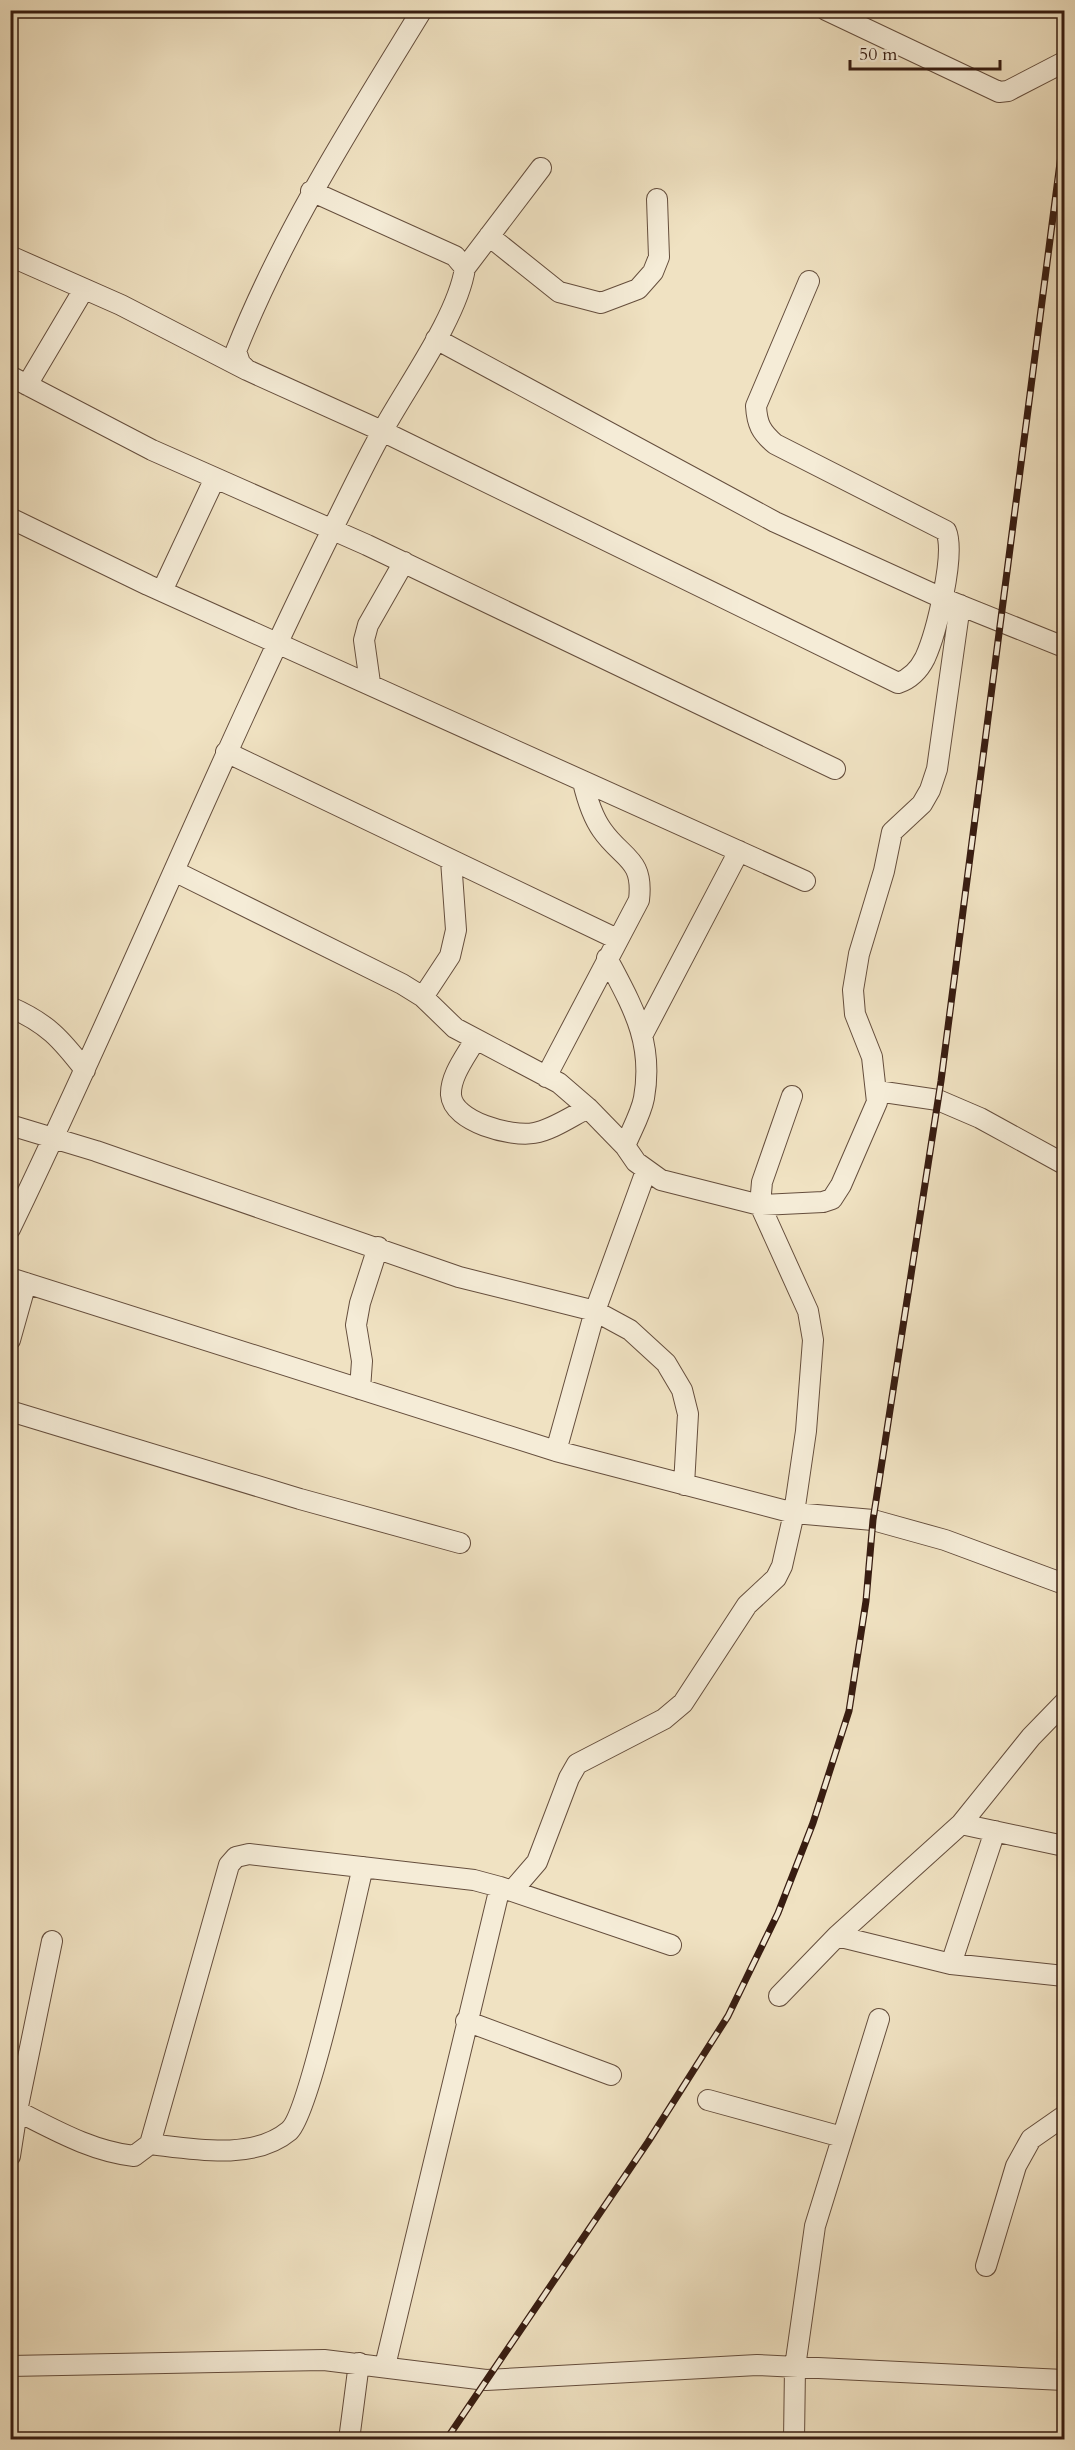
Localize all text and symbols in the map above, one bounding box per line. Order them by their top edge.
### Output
scale bar [850,33,1000,71]
text: 50 m [859,42,898,67]

